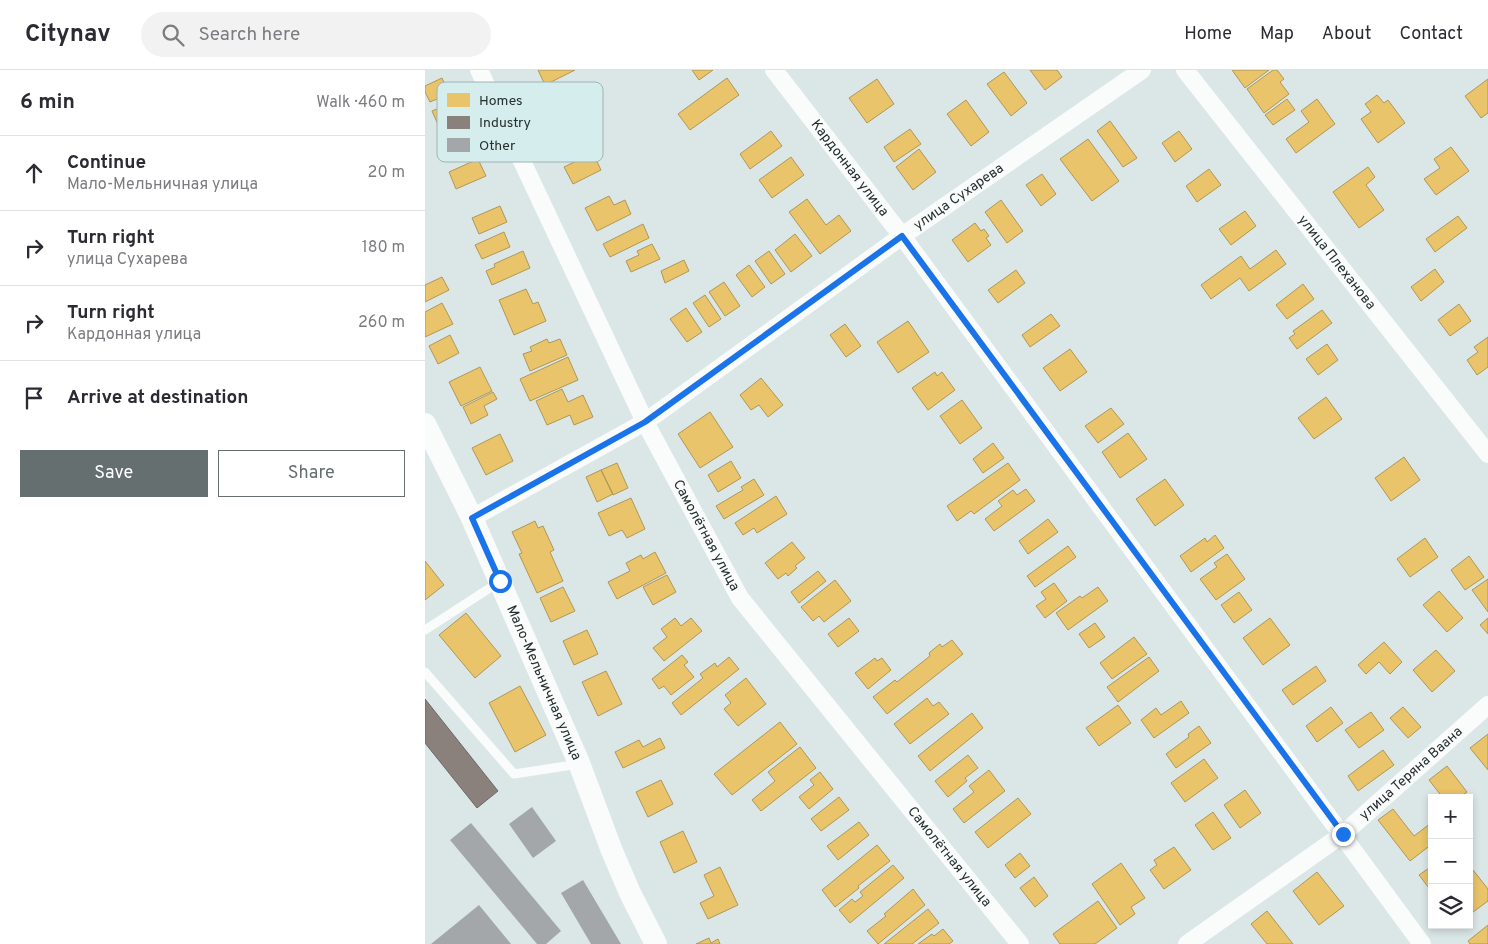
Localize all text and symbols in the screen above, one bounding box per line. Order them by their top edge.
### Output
search box [141,12,491,57]
text: Citynav [25,20,111,50]
icon: search [159,21,187,49]
text: Search here [199,23,300,47]
text: Home [1184,23,1232,46]
text: Map [1260,23,1294,46]
text: About [1322,23,1371,46]
text: Contact [1399,23,1463,46]
legend [437,82,603,162]
text: 6 min [20,89,75,116]
text: Walk · 460 m [316,93,405,113]
text: Homes [479,93,523,110]
text: Industry [479,115,531,132]
street label: Кардонная улица [807,116,892,220]
text: Other [479,138,516,155]
text: Continue [67,151,146,175]
icon: ahead [20,159,48,187]
street label: улица Сухарева [910,160,1007,234]
text: 20 m [368,163,405,183]
text: Мало-Мельничная улица [67,175,258,195]
street label: улица Плеханова [1294,212,1379,313]
text: Turn right [67,226,155,250]
icon: right [20,234,48,262]
text: 180 m [362,238,405,258]
text: улица Сухарева [67,250,188,270]
text: Turn right [67,301,155,325]
icon: right [20,309,48,337]
text: 260 m [358,313,405,333]
text: Кардонная улица [67,325,201,345]
icon: arrive [20,384,48,412]
text: Arrive at destination [67,386,248,410]
button: Save [20,450,208,497]
button: Share [218,450,405,497]
street label: Самолётная улица [669,477,743,594]
route start [489,570,512,593]
street label: Мало-Мельничная улица [503,603,585,763]
street label: улица Теряна Ваана [1356,723,1466,824]
map controls [1428,794,1473,929]
button: + [1428,794,1473,839]
street label: Самолётная улица [904,803,995,910]
route end [1332,823,1355,846]
button: − [1428,839,1473,884]
button: layers [1428,884,1473,929]

